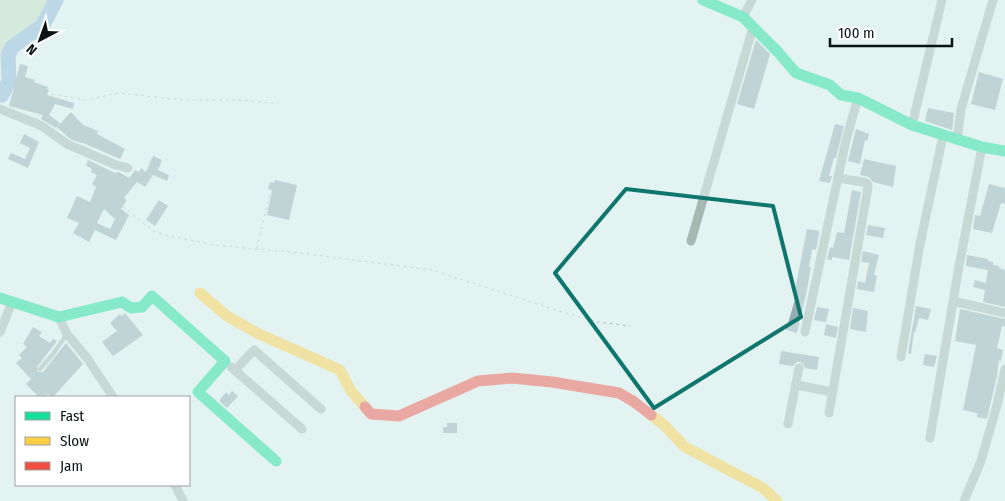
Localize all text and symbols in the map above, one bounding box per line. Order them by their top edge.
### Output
north arrow [15,15,65,65]
scale bar [830,15,952,47]
text: 100 m [838,24,875,42]
text: N [23,40,41,59]
legend [15,396,190,486]
text: Fast [60,407,84,425]
text: Slow [60,432,89,450]
text: Jam [60,457,83,475]

